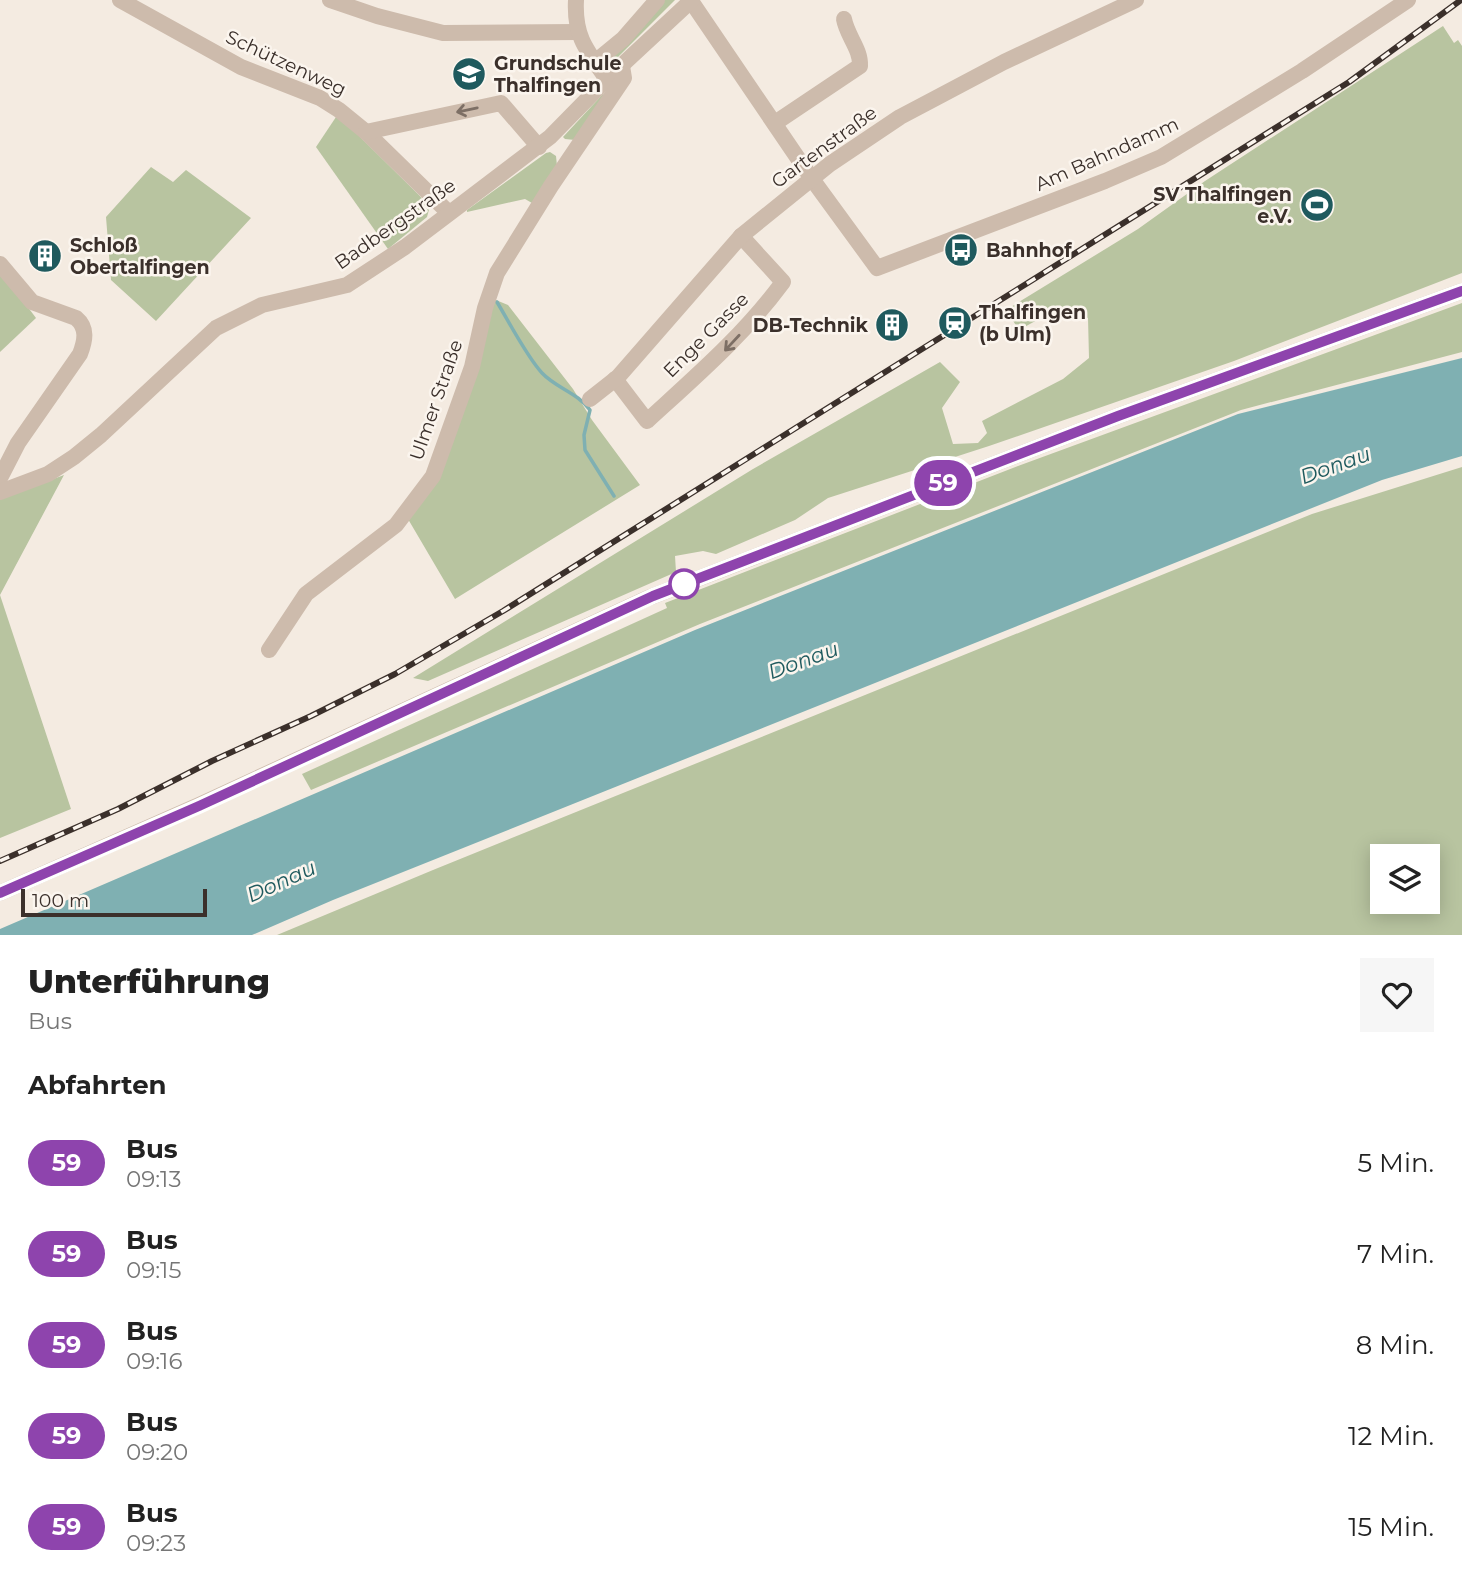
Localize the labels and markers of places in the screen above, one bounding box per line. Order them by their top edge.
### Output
place label: Grundschule Thalfingen [494,52,621,97]
school or university icon: Grundschule Thalfingen [450,55,488,93]
place label: SV Thalfingen e.V. [1153,183,1292,228]
sports icon: SV Thalfingen e.V. [1298,186,1336,224]
bus stop icon: Bahnhof [942,231,980,269]
place label: Schloß Obertalfingen [70,234,210,279]
building icon: Schloß Obertalfingen [26,237,64,275]
place label: Bahnhof [986,239,1072,262]
place label: Thalfingen (b Ulm) [979,301,1086,346]
station icon: Thalfingen (b Ulm) [936,304,974,342]
building icon: DB-Technik [873,306,911,344]
place label: DB-Technik [753,314,869,337]
unlabelled marker [669,569,699,599]

